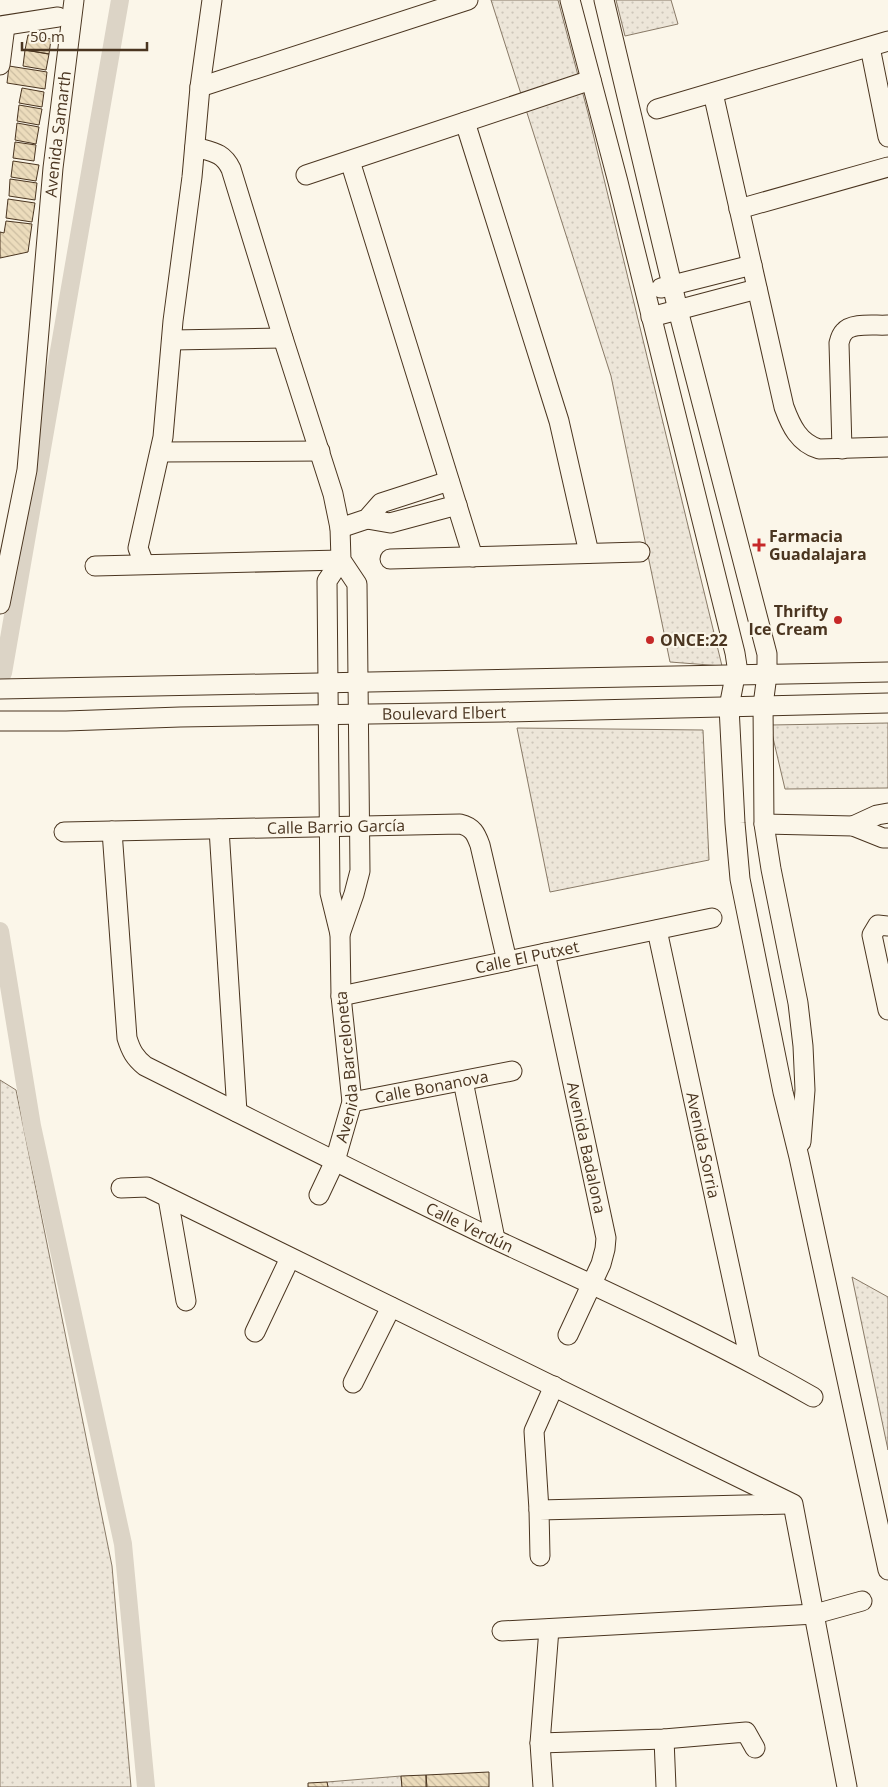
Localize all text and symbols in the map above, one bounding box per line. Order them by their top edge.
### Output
scale bar [22,20,148,52]
text: 50 m [30,26,65,46]
street label: Avenida Samarth [40,70,76,198]
place label: Farmacia Guadalajara [769,525,867,565]
marker: Farmacia Guadalajara [753,539,765,551]
place label: Thrifty Ice Cream [749,600,829,640]
marker: Thrifty Ice Cream [832,614,844,626]
place label: ONCE:22 [660,629,728,651]
marker: ONCE:22 [644,634,656,646]
street label: Boulevard Elbert [382,701,507,725]
street label: Calle Barrio García [267,814,405,839]
street label: Calle El Putxet [473,935,581,979]
street label: Avenida Barceloneta [330,991,363,1145]
street label: Calle Bonanova [373,1065,490,1108]
street label: Avenida Badalona [562,1080,611,1215]
street label: Avenida Sorria [681,1090,726,1200]
street label: Calle Verdún [422,1197,517,1258]

